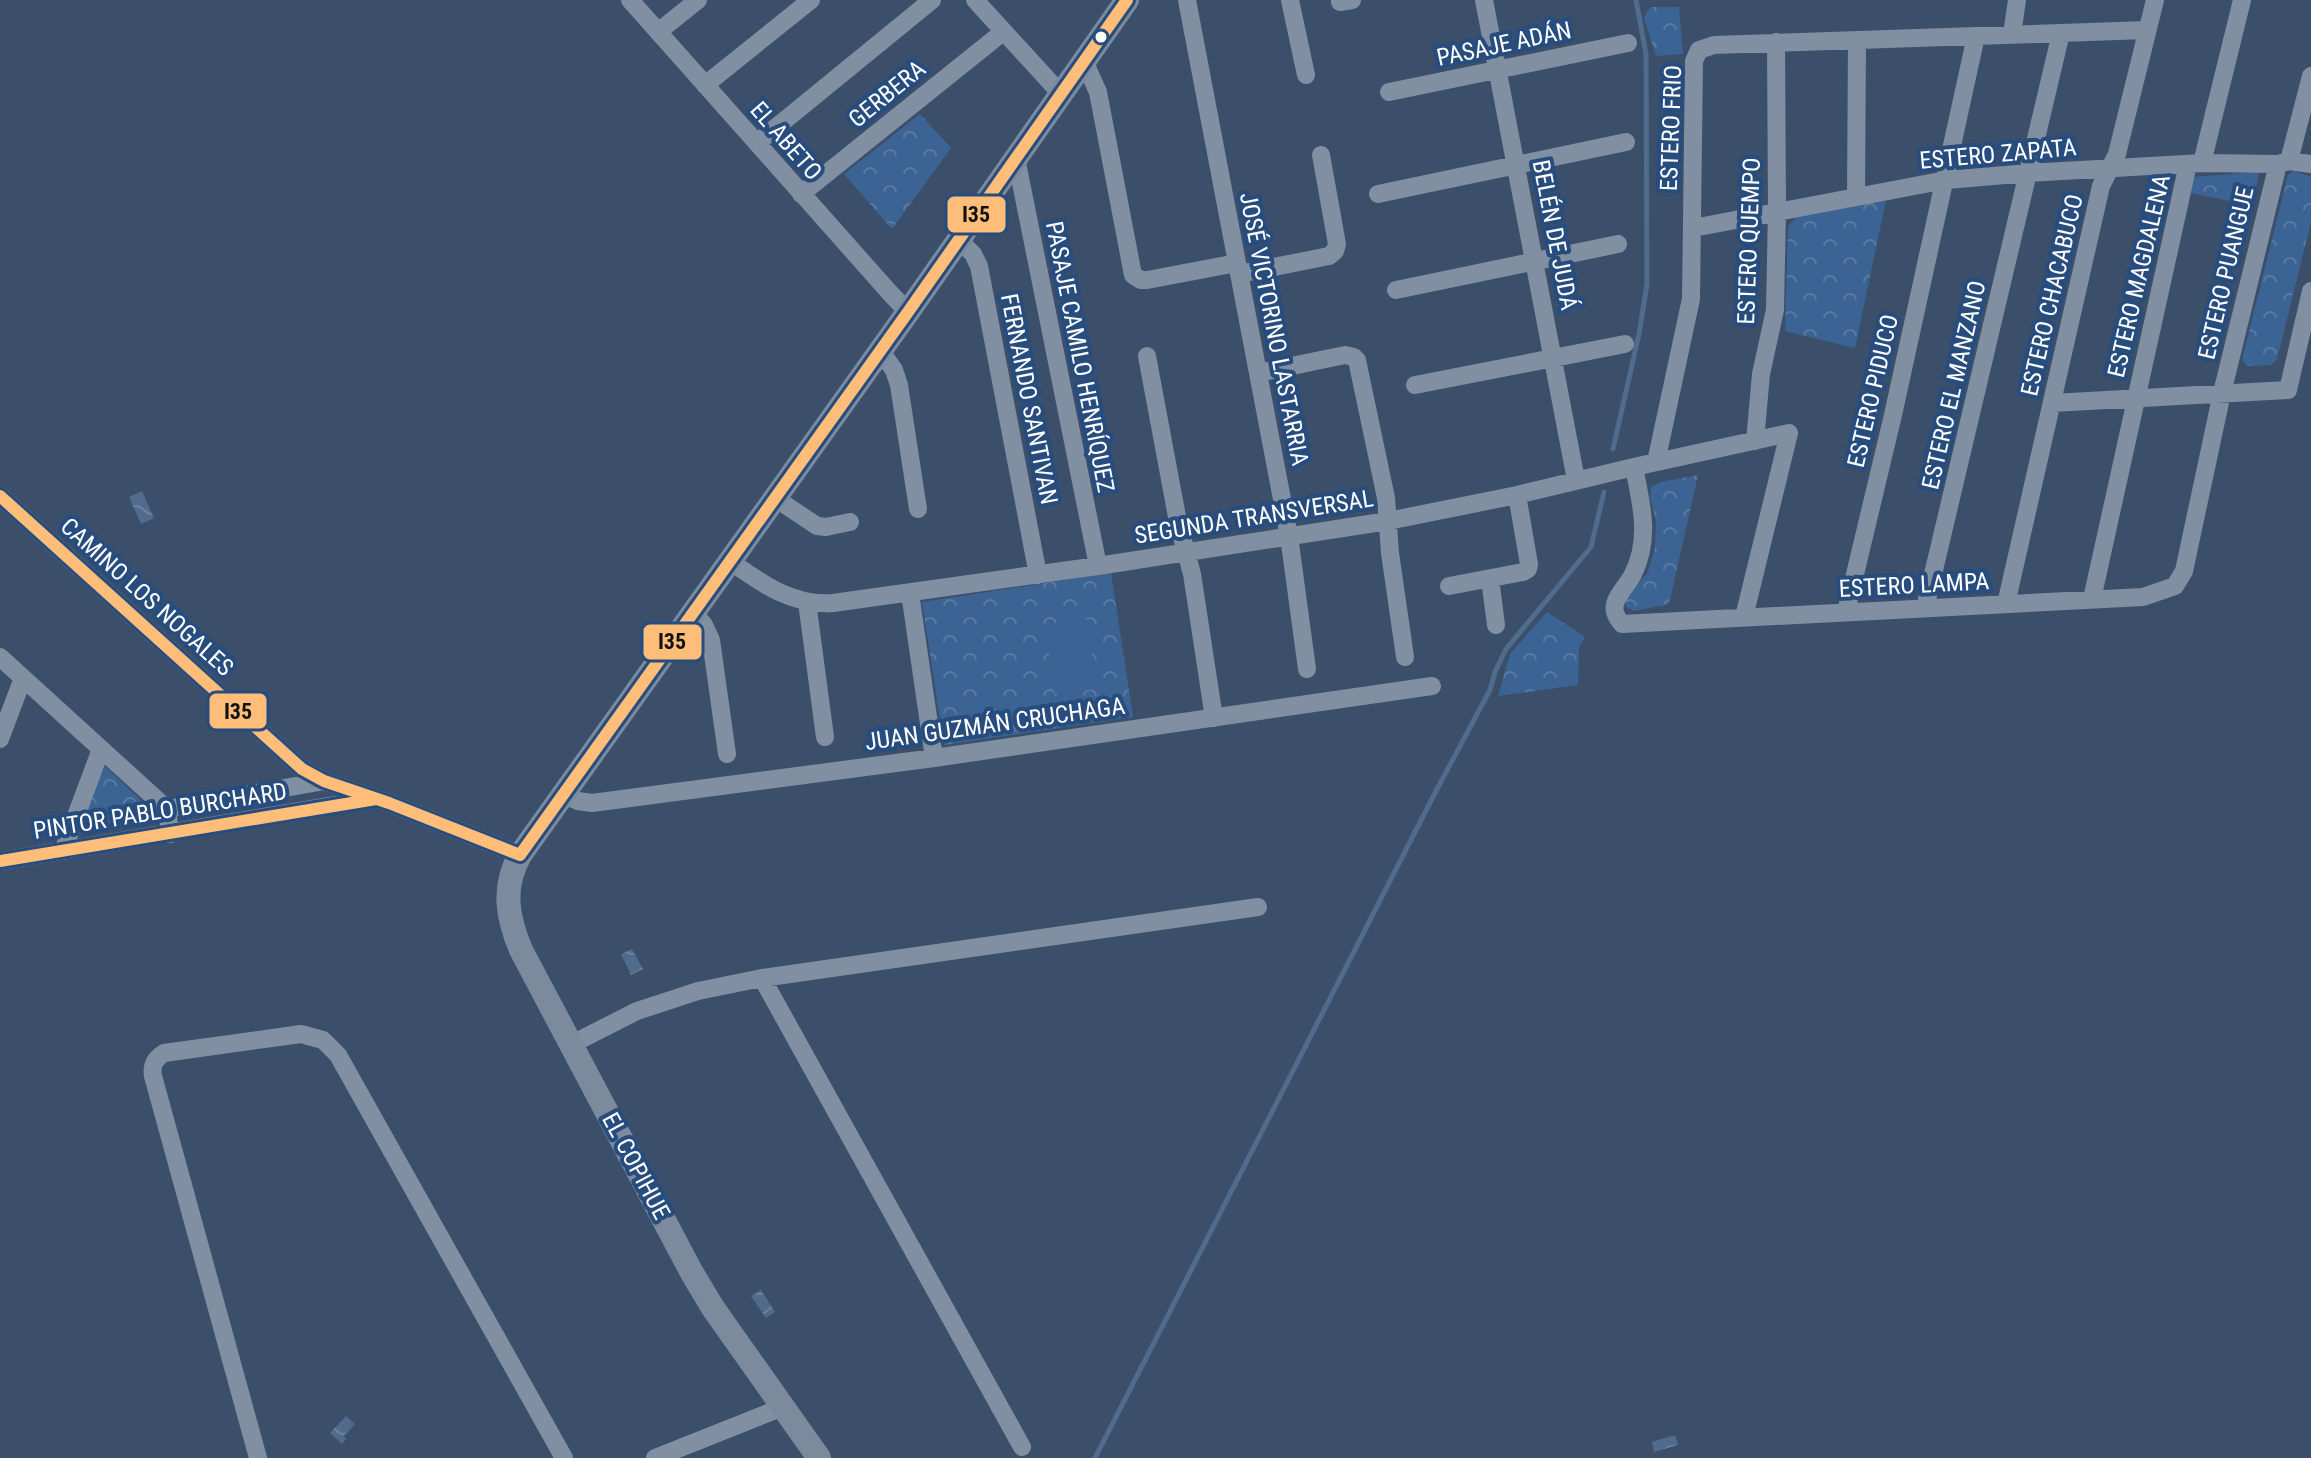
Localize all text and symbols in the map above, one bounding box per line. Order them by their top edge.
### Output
street label: PASAJE ADÁN [1434,16,1574,72]
unlabelled marker [1093,29,1109,45]
street label: GERBERA [843,55,931,133]
street label: ESTERO FRIO [1655,64,1687,192]
street label: EL ABETO [744,96,828,186]
street label: ESTERO ZAPATA [1918,133,2078,175]
street label: ESTERO QUEMPO [1732,157,1766,325]
street label: BELÉN DE JUDÁ [1527,158,1583,313]
street label: ESTERO MAGDALENA [2102,172,2176,380]
street label: ESTERO PUANGUE [2193,184,2259,362]
street label: JOSÉ VICTORINO LASTARRIA [1234,190,1314,468]
street label: ESTERO CHACABUCO [2015,192,2089,398]
line badge: I35 [946,195,1007,234]
text: I35 [962,202,990,227]
street label: PASAJE CAMILO HENRÍQUEZ [1040,219,1120,495]
street label: ESTERO EL MANZANO [1916,278,1992,492]
street label: FERNANDO SANTIVAN [995,291,1063,507]
street label: ESTERO PIDUCO [1842,312,1904,470]
street label: SEGUNDA TRANSVERSAL [1133,484,1375,550]
street label: CAMINO LOS NOGALES [55,512,239,682]
street label: ESTERO LAMPA [1838,567,1990,603]
line badge: I35 [642,623,703,661]
text: I35 [658,629,686,654]
line badge: I35 [208,692,268,730]
street label: JUAN GUZMÁN CRUCHAGA [863,692,1127,756]
text: I35 [224,699,252,724]
street label: PINTOR PABLO BURCHARD [31,777,289,845]
street label: EL COPIHUE [596,1108,676,1224]

